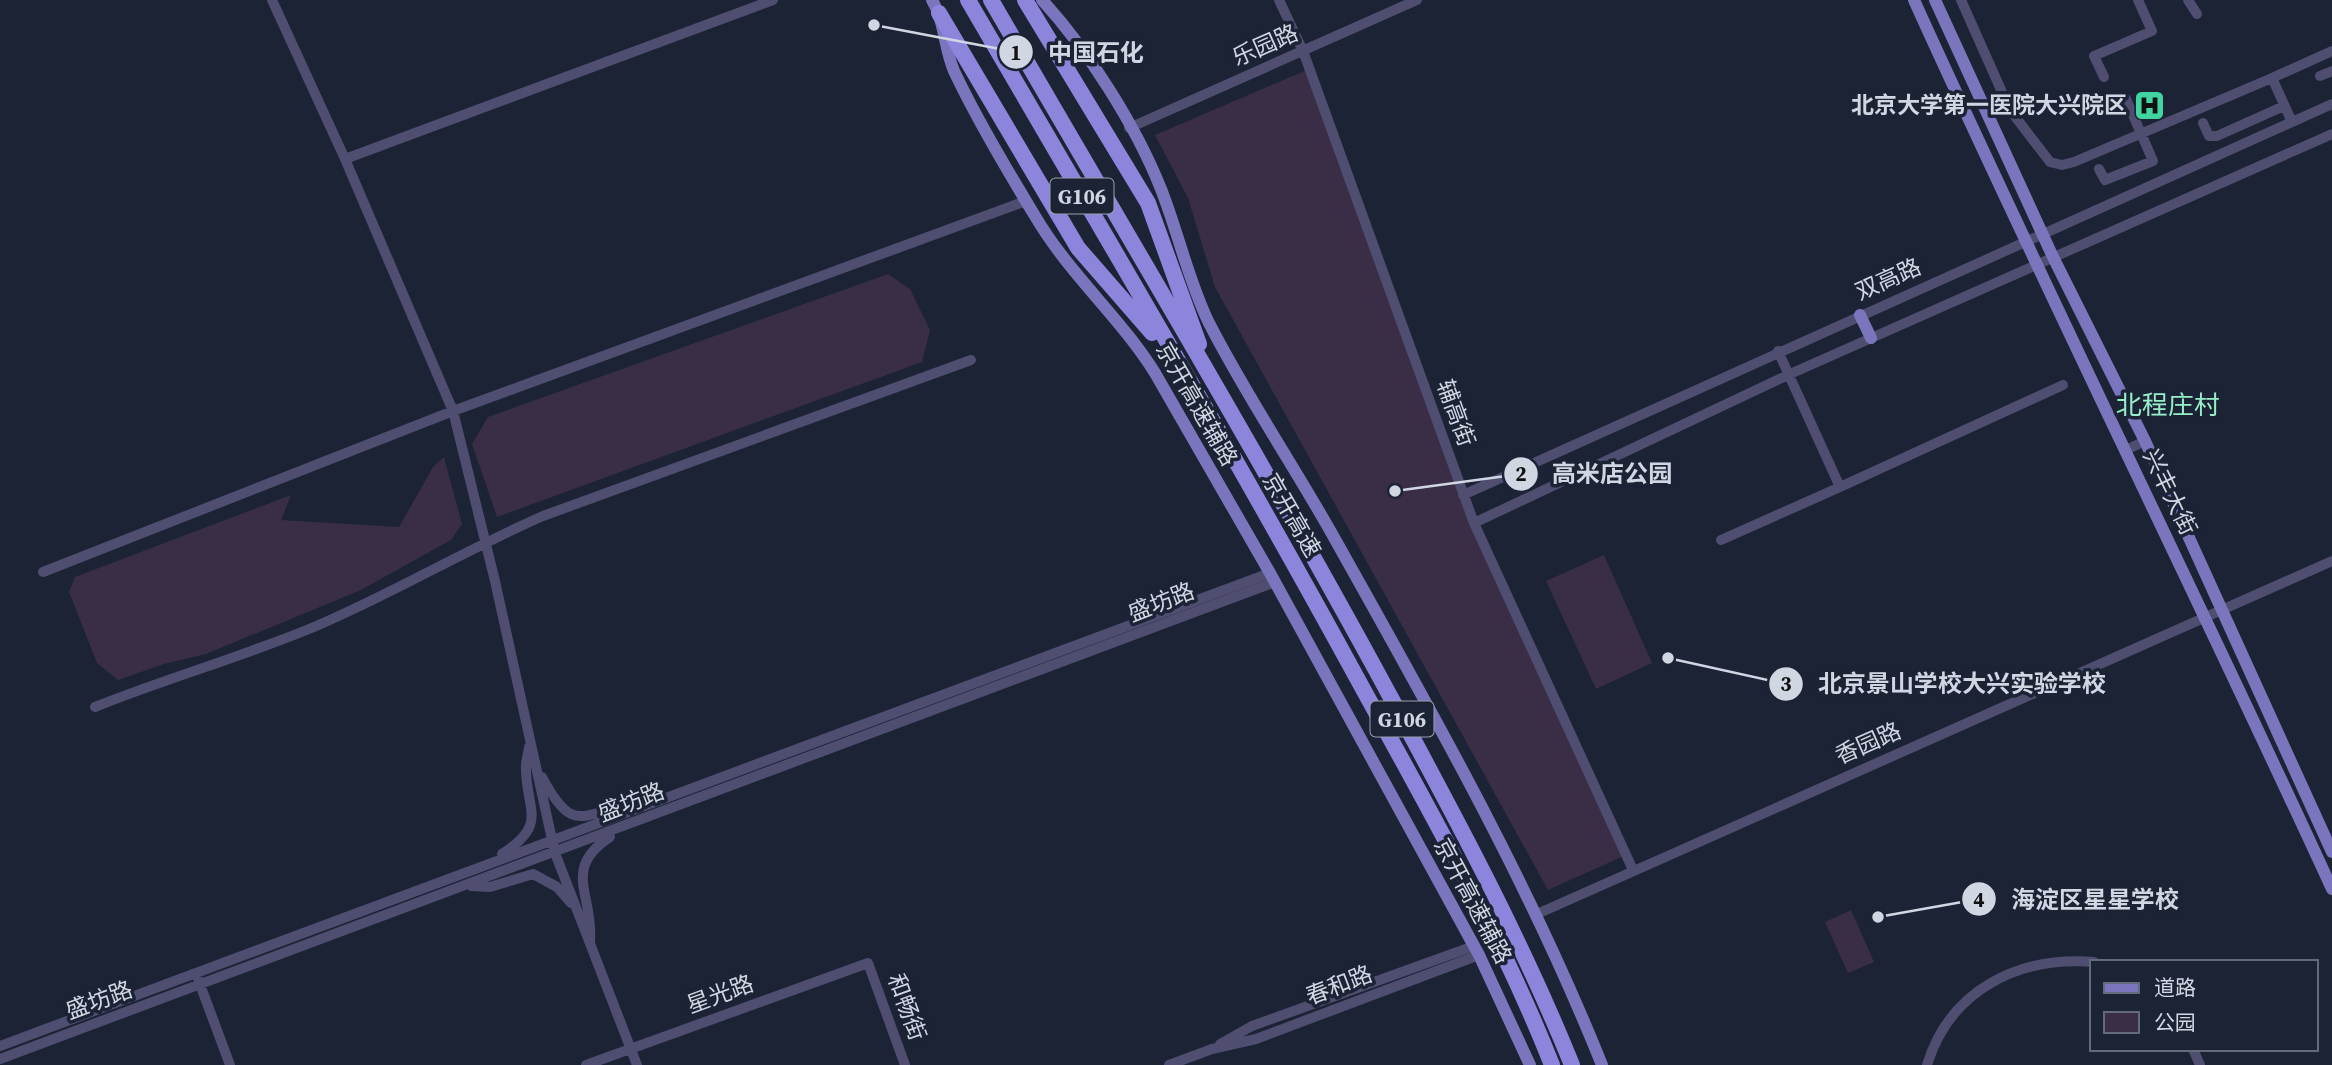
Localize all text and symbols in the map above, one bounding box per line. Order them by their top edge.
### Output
street label: 乐园路 [1227,16,1303,74]
callout: 中国石化 [999,30,1158,75]
text: 中国石化 [1048,36,1144,69]
text: 1 [1010,38,1022,67]
hospital icon: 北京大学第一医院大兴院区 [2133,88,2167,122]
place label: 北京大学第一医院大兴院区 [1851,89,2127,121]
road number: G106 [1050,178,1114,214]
street label: 双高路 [1850,250,1926,308]
street label: 京开高速辅路 [1149,336,1245,472]
street label: 辅高街 [1429,375,1483,451]
district label: 北程庄村 [2116,387,2220,423]
street label: 兴丰大街 [2135,444,2205,540]
callout: 高米店公园 [1503,451,1686,496]
text: 高米店公园 [1552,457,1672,490]
text: 2 [1515,459,1527,488]
street label: 京开高速 [1255,467,1329,563]
street label: 盛坊路 [1123,575,1199,629]
callout: 北京景山学校大兴实验学校 [1769,661,2120,706]
text: 北京景山学校大兴实验学校 [1818,667,2106,700]
text: 3 [1780,669,1792,698]
road number: G106 [1370,702,1434,736]
street label: 香园路 [1830,714,1906,772]
street label: 盛坊路 [593,775,669,829]
street label: 京开高速辅路 [1426,833,1520,969]
callout: 海淀区星星学校 [1962,877,2193,922]
text: 海淀区星星学校 [2011,883,2179,916]
text: 4 [1973,885,1985,914]
street label: 春和路 [1301,958,1377,1012]
legend [2090,960,2318,1051]
street label: 星光路 [682,967,758,1021]
street label: 和畅街 [880,969,934,1045]
street label: 盛坊路 [61,973,137,1027]
text: 道路 [2154,973,2196,1002]
text: 公园 [2154,1008,2196,1037]

